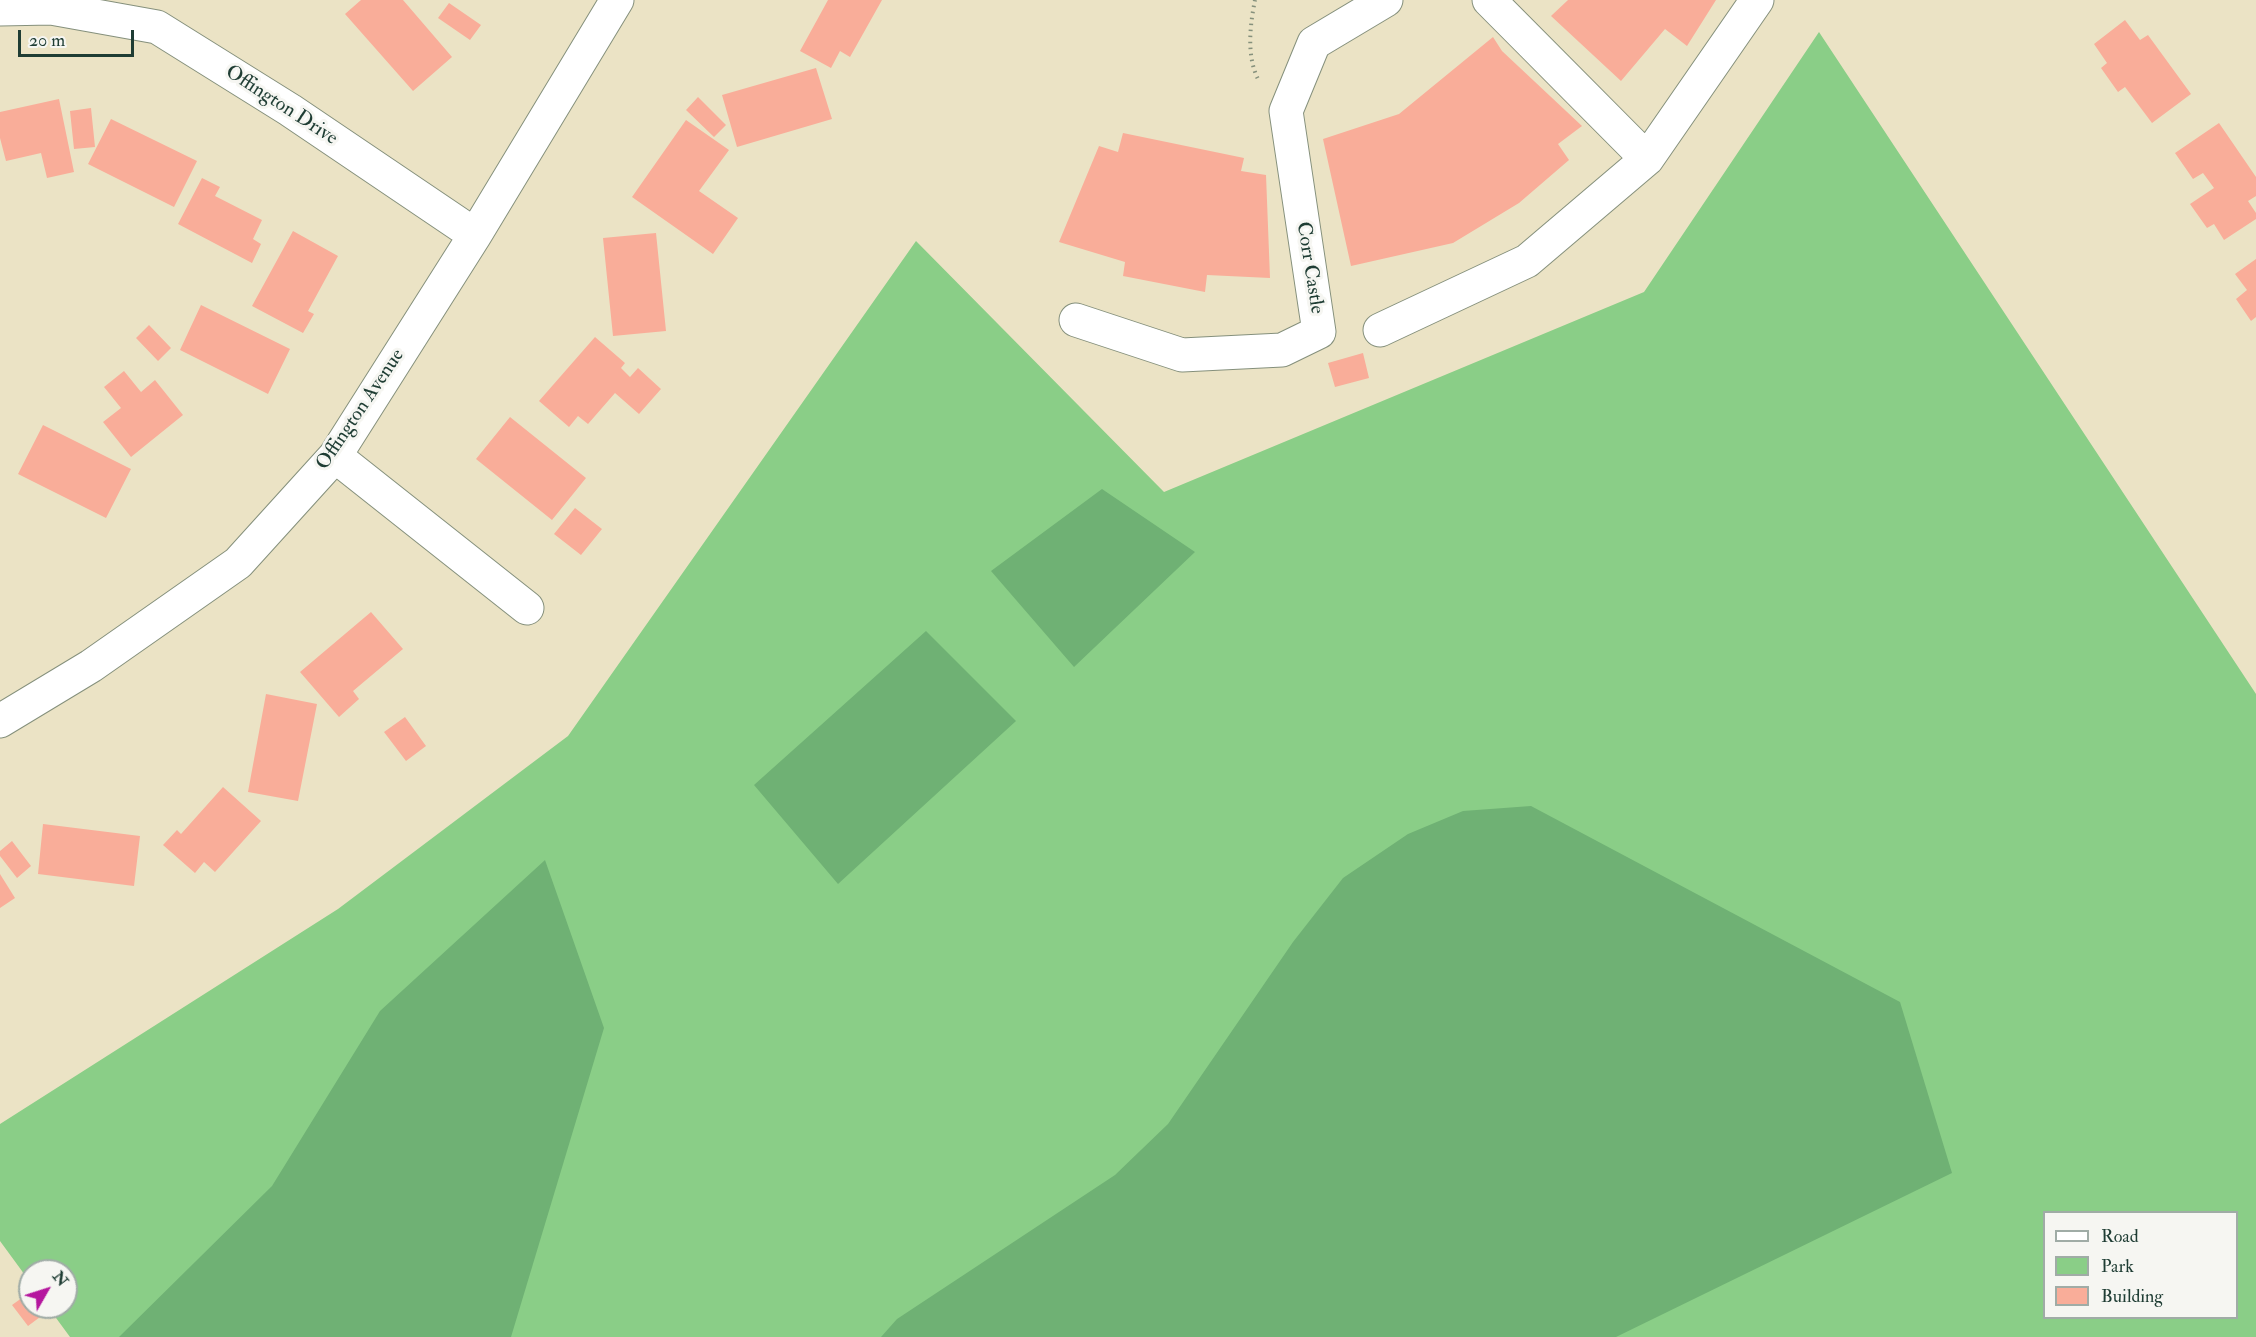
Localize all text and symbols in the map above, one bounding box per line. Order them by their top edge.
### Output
scale bar [21,18,136,56]
text: 20 m [29,29,65,52]
street label: Offington Drive [220,61,342,151]
street label: Corr Castle [1290,220,1328,316]
street label: Offington Avenue [312,345,410,475]
legend [2043,1211,2238,1319]
text: Road [2101,1225,2139,1248]
text: Park [2101,1255,2134,1278]
north arrow [18,1259,78,1319]
text: N [48,1267,73,1291]
text: Building [2101,1285,2163,1308]

